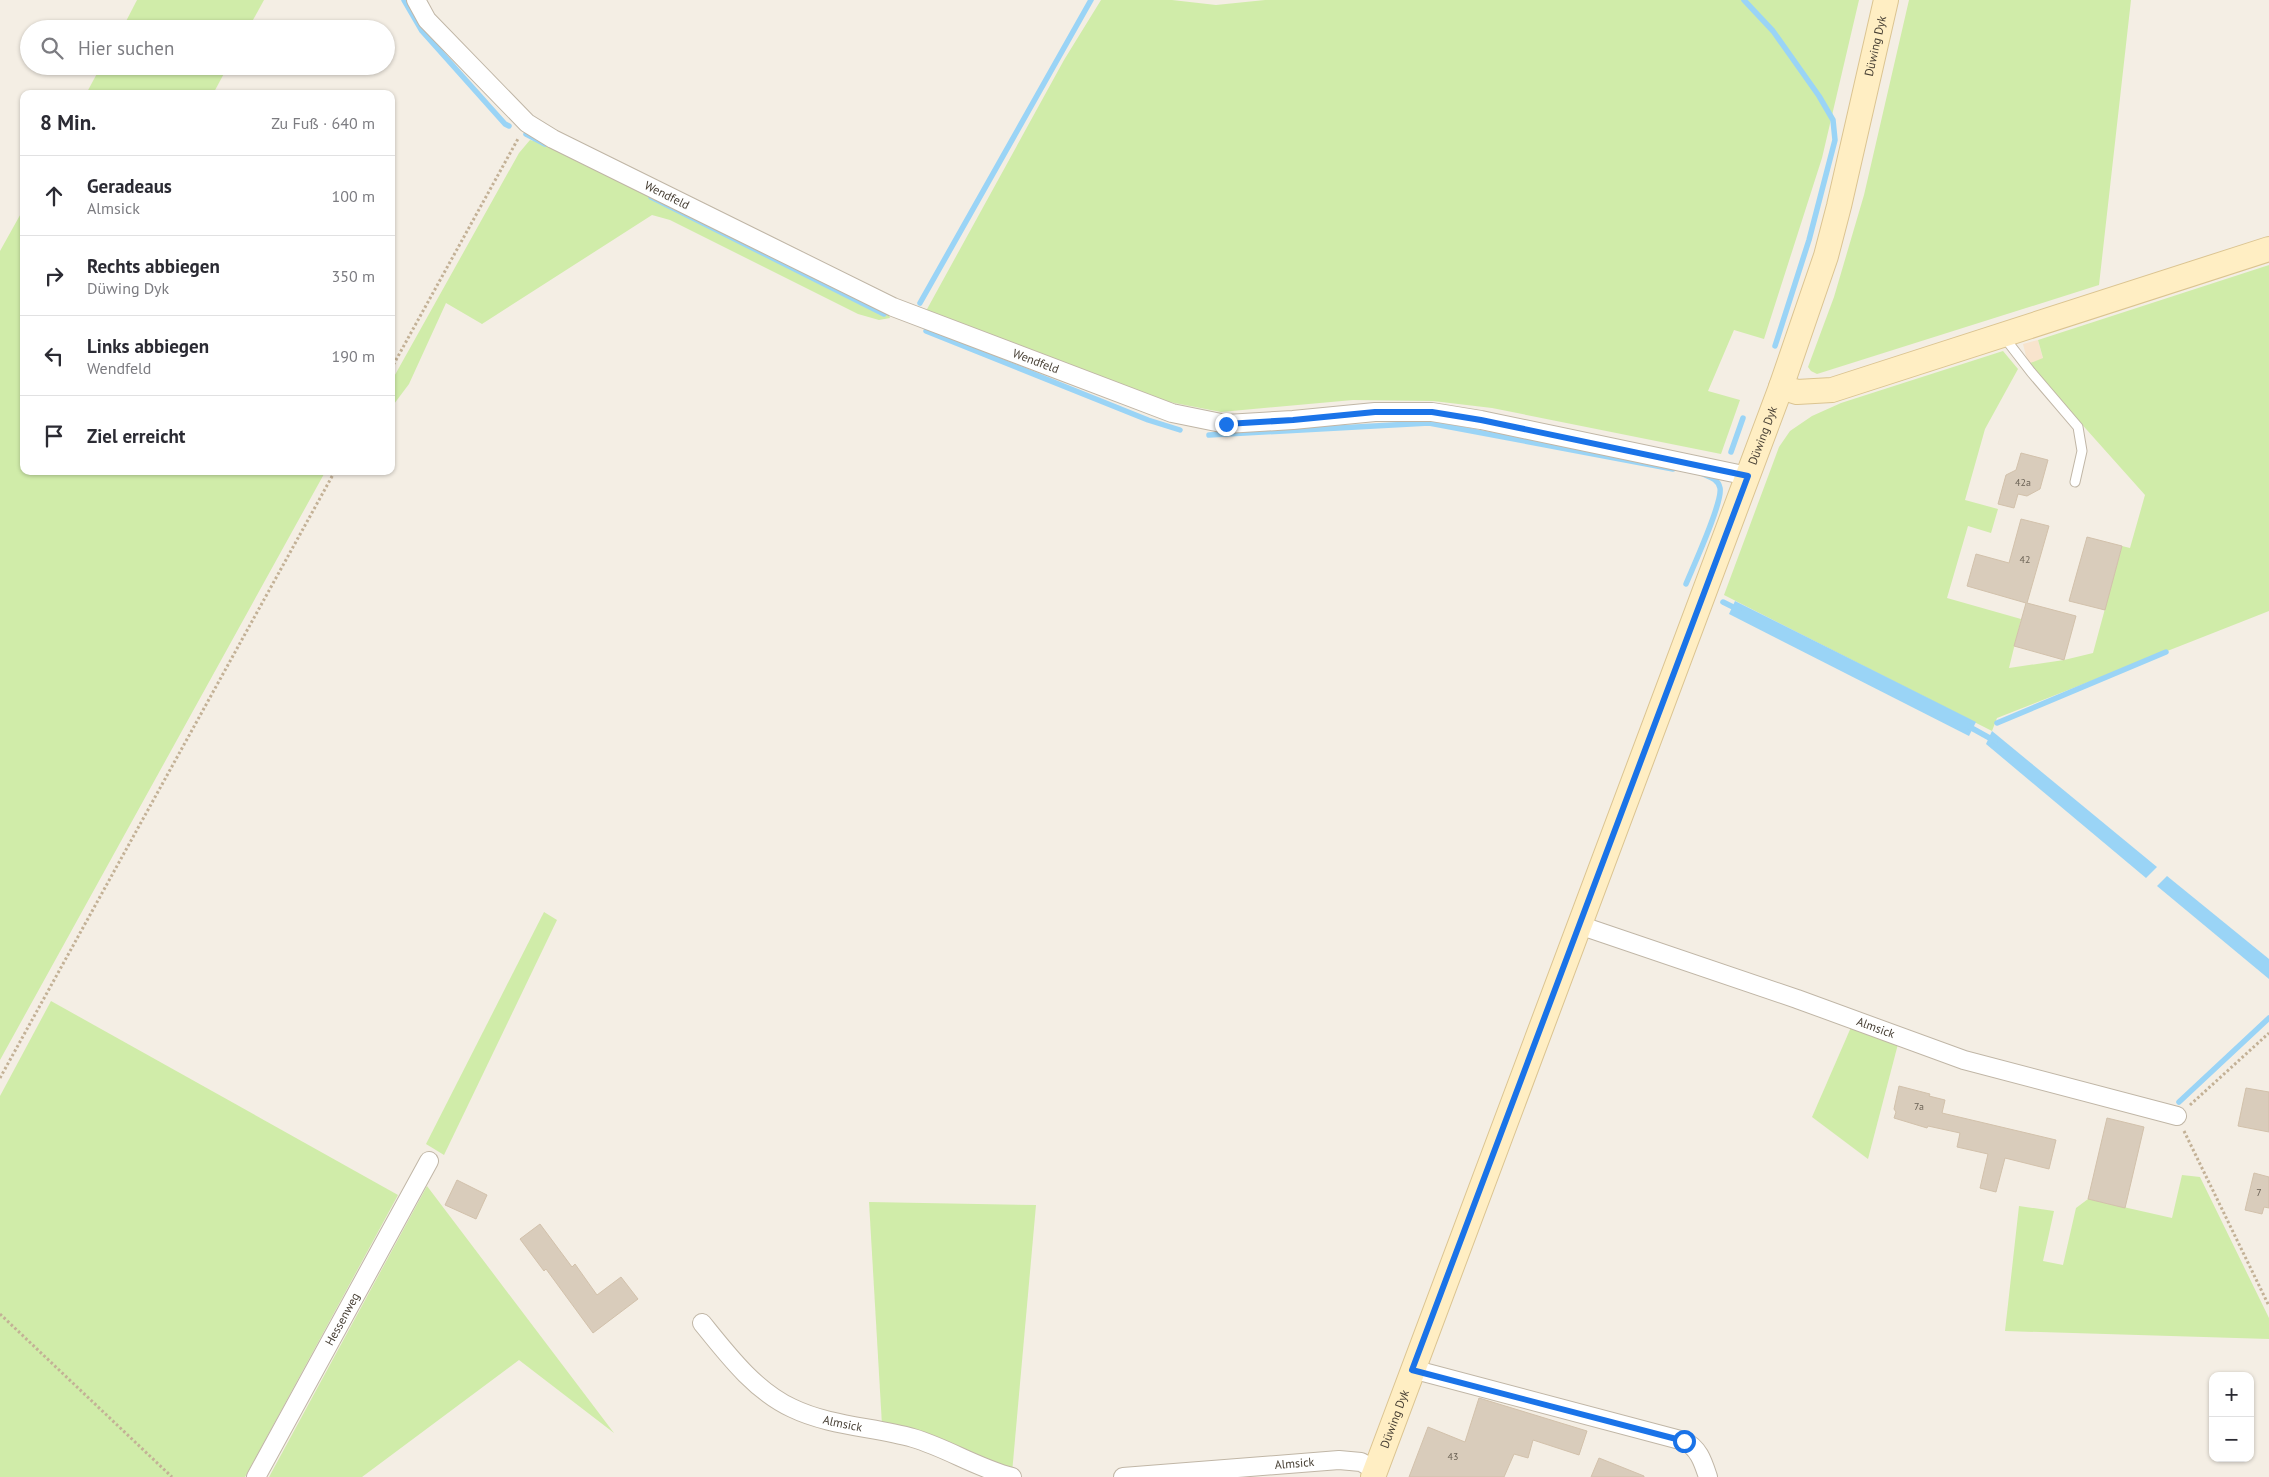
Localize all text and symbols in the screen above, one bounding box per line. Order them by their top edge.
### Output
street label: Düwing Dyk [1861,14,1889,78]
search box [20,20,395,75]
icon: search [38,34,66,62]
text: Hier suchen [78,36,174,60]
text: 8 Min. [40,109,96,136]
text: Zu Fuß · 640 m [271,113,375,133]
text: Geradeaus [87,174,172,198]
street label: Wendfeld [642,177,692,212]
icon: ahead [40,182,68,210]
text: 100 m [332,186,375,206]
text: Almsick [87,198,140,218]
text: Rechts abbiegen [87,254,220,278]
icon: right [40,262,68,290]
text: 350 m [332,266,375,286]
text: Düwing Dyk [87,278,169,298]
text: Links abbiegen [87,334,209,358]
icon: left [40,342,68,370]
street label: Wendfeld [1011,345,1061,376]
text: 190 m [332,346,375,366]
text: Wendfeld [87,358,151,378]
street label: Düwing Dyk [1745,404,1780,467]
route end [1215,413,1238,436]
icon: arrive [40,422,68,450]
text: Ziel erreicht [87,424,185,448]
house number: 42a [2015,476,2031,489]
house number: 42 [2020,553,2030,566]
street label: Almsick [1855,1013,1897,1041]
house number: 7a [1914,1100,1924,1113]
house number: 7 [2256,1186,2262,1199]
street label: Hessenweg [321,1290,363,1348]
map controls [2209,1372,2254,1462]
button: + [2209,1372,2254,1417]
street label: Düwing Dyk [1376,1387,1412,1450]
street label: Almsick [821,1412,864,1434]
button: − [2209,1417,2254,1462]
route start [1673,1430,1696,1453]
house number: 43 [1448,1450,1458,1463]
street label: Almsick [1274,1454,1315,1472]

